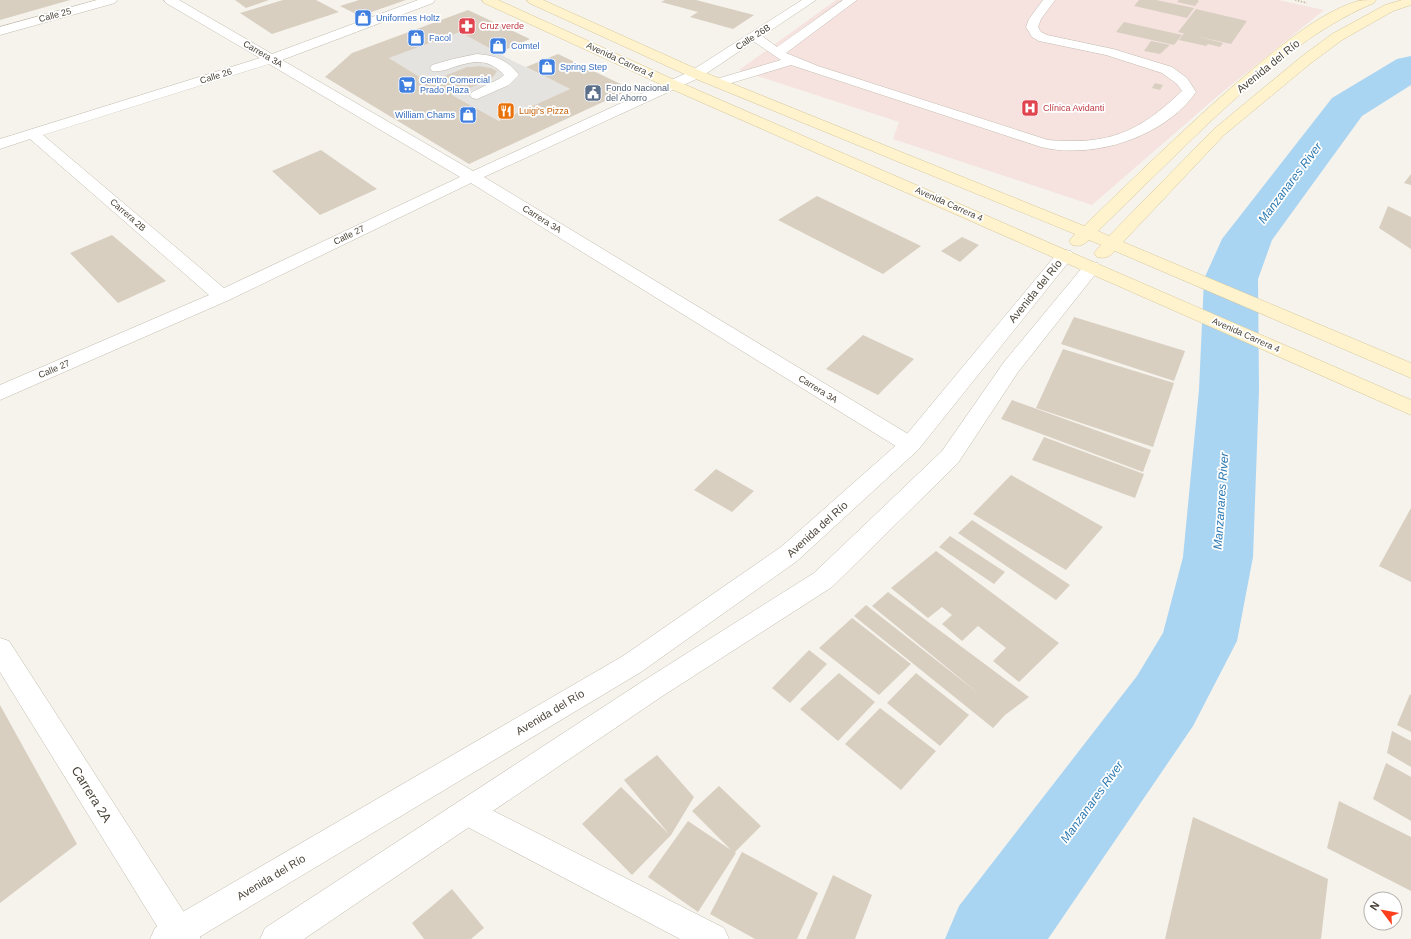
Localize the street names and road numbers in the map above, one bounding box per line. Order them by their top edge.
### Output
street label: Calle 25 [38,6,72,24]
street label: Calle 26B [734,22,772,52]
street label: Avenida del Río [1234,37,1302,95]
street label: Carrera 3A [241,39,285,69]
street label: Avenida Carrera 4 [585,40,655,80]
street label: Calle 26 [199,66,233,86]
street label: Avenida Carrera 4 [914,185,984,223]
street label: Carrera 2B [108,197,148,233]
street label: Carrera 3A [521,203,563,235]
street label: Calle 27 [332,223,366,247]
street label: Avenida del Río [1006,257,1064,325]
street label: Avenida Carrera 4 [1211,316,1281,354]
street label: Calle 27 [37,358,71,380]
street label: Carrera 3A [797,373,839,405]
street label: Avenida del Río [784,499,850,559]
street label: Avenida del Río [514,687,586,737]
street label: Carrera 2A [68,763,115,825]
street label: Avenida del Río [235,852,307,902]

